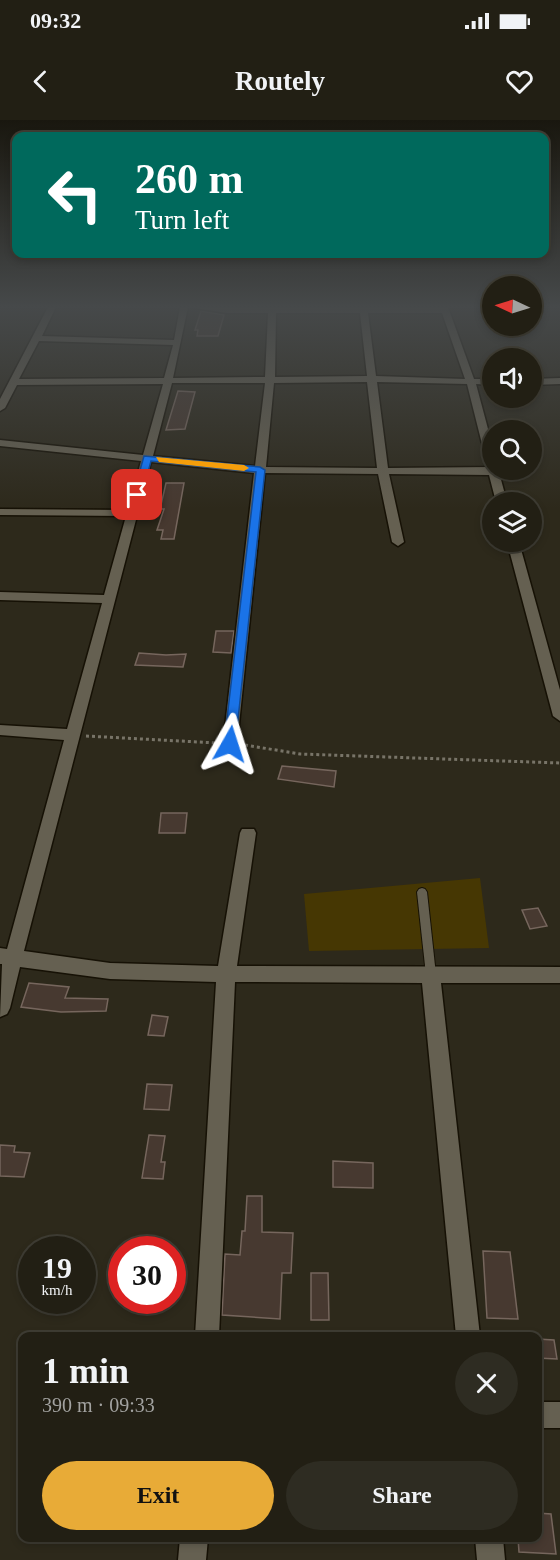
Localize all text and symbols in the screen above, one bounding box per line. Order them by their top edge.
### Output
text: 09:32 [30,8,81,33]
icon: back [24,65,57,98]
icon: heart [503,65,536,98]
text: Routely [235,66,325,96]
icon: left [36,156,114,234]
text: 260 m [135,156,244,202]
text: Turn left [135,205,229,235]
north arrow [482,276,542,336]
map controls [482,276,542,552]
button: sound [482,348,542,408]
button: search [482,420,542,480]
pin [111,469,162,520]
icon: arrive [120,478,153,511]
button: layers [482,492,542,552]
position arrow [198,712,262,776]
speed limit sign: 30 [108,1236,186,1314]
text: 19 [42,1251,72,1284]
text: km/h [42,1282,72,1298]
text: 1 min [42,1351,129,1391]
button: close [455,1352,518,1415]
text: 390 m · 09:33 [42,1394,155,1416]
button: Exit [42,1461,274,1530]
button: Share [286,1461,518,1530]

